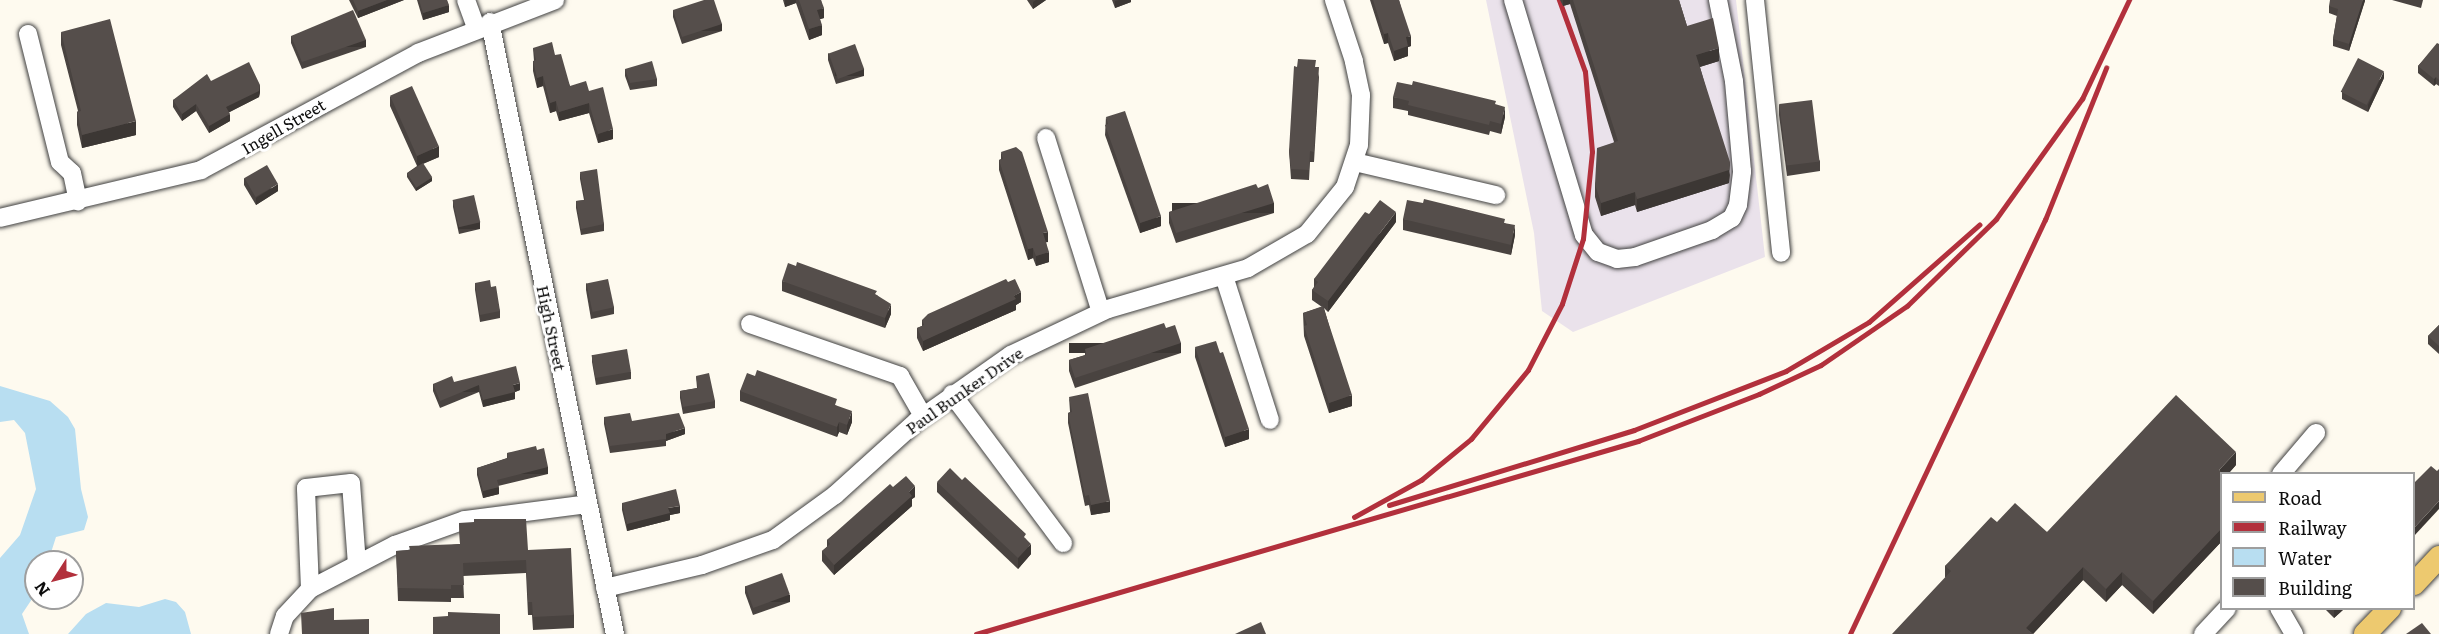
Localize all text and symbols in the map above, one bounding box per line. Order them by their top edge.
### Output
street label: Ingell Street [238,94,328,158]
street label: High Street [534,283,570,373]
street label: Paul Bunker Drive [902,342,1026,438]
legend [2220,472,2415,610]
text: Road [2278,484,2322,511]
text: Railway [2278,514,2347,541]
text: Water [2278,544,2331,571]
north arrow [24,550,84,610]
text: Building [2278,574,2352,601]
text: N [27,577,55,602]

